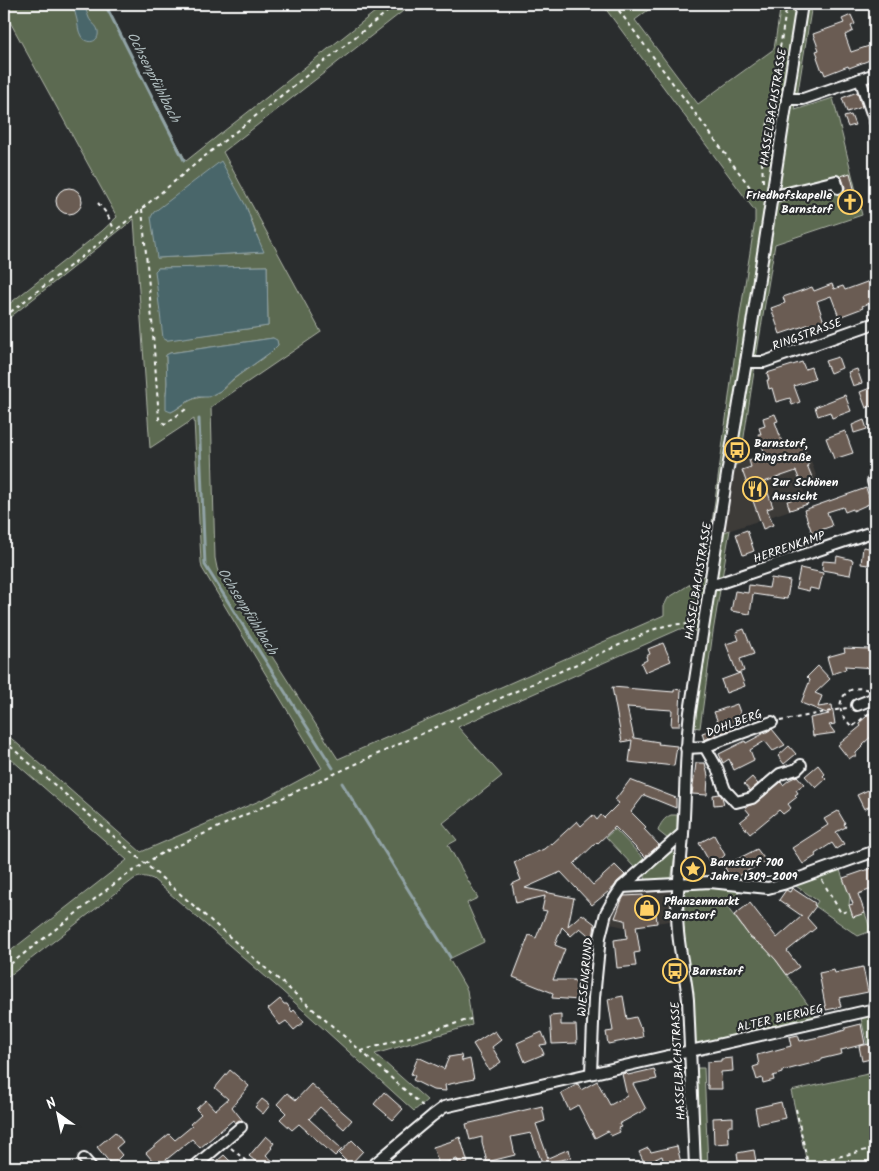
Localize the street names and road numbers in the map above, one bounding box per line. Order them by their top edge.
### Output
street label: HASSELBACHSTRASSE [755,46,792,167]
street label: RINGSTRASSE [770,313,846,356]
street label: HASSELBACHSTRASSE [680,520,717,641]
street label: HERRENKAMP [751,526,828,569]
street label: DOHLBERG [703,705,765,742]
street label: WIESENGRUND [573,937,598,1017]
street label: ALTER BIERWEG [735,999,825,1038]
street label: HASSELBACHSTRASSE [666,1000,691,1121]

